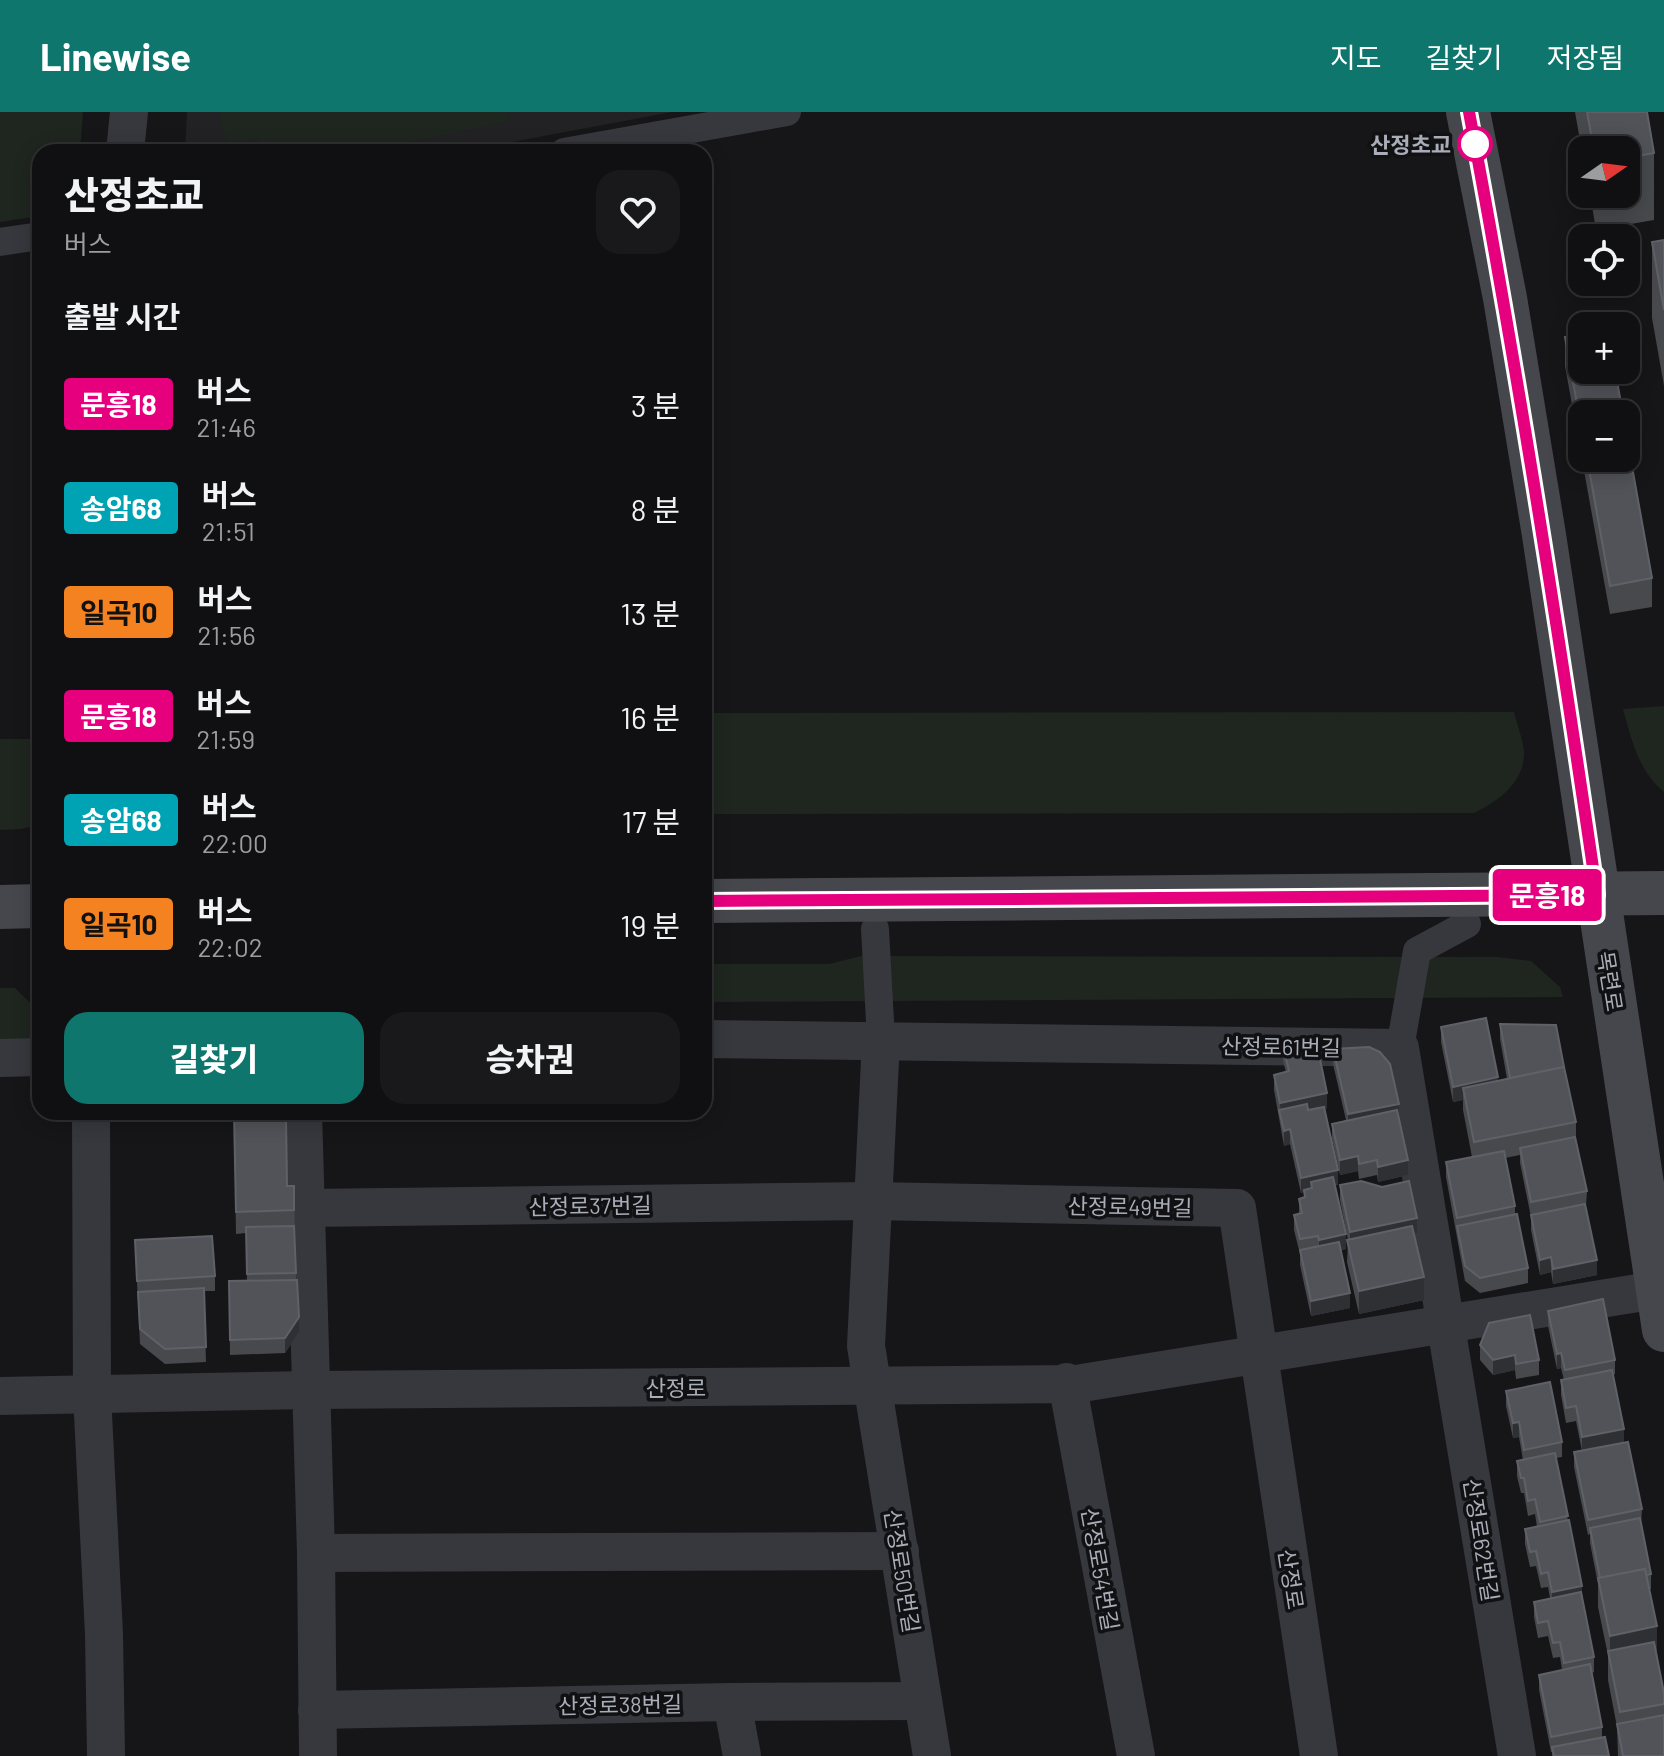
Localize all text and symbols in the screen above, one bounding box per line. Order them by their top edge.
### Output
text: Linewise [40,33,191,79]
text: 지도 [1330,40,1381,74]
text: 길찾기 [1425,40,1503,74]
text: 저장됨 [1547,40,1624,74]
marker: 산정초교 [1458,127,1492,161]
place label: 산정초교 [1370,131,1451,157]
north arrow [1568,136,1640,208]
map controls [1568,136,1640,472]
button: heart [596,170,680,254]
text: 산정초교 [64,171,204,217]
button: locate [1568,224,1640,296]
text: 버스 [64,228,112,259]
text: 출발 시간 [64,298,180,334]
button: + [1568,312,1640,384]
text: 버스 [197,372,252,408]
text: 문흥18 [80,387,157,421]
text: 3 분 [631,387,680,423]
button: − [1568,400,1640,472]
text: 21:46 [197,411,256,442]
text: 버스 [202,476,257,512]
text: 송암68 [80,491,162,525]
text: 8 분 [631,491,680,527]
text: 21:51 [202,515,255,546]
text: 버스 [197,580,253,616]
text: 일곡10 [80,595,157,629]
text: 13 분 [620,595,680,631]
text: 21:56 [197,619,256,650]
text: 버스 [197,684,252,720]
text: 문흥18 [80,699,157,733]
text: 16 분 [620,699,680,735]
text: 21:59 [197,723,255,754]
text: 버스 [202,788,257,824]
text: 송암68 [80,803,162,837]
text: 17 분 [622,803,680,839]
text: 22:00 [202,827,268,858]
line badge: 문흥18 [1491,869,1603,921]
text: 문흥18 [1509,878,1585,912]
text: 버스 [197,892,253,928]
text: 일곡10 [80,907,157,941]
text: 19 분 [620,907,680,943]
text: 22:02 [197,931,263,962]
street label: 목련로 [1593,949,1629,1013]
button: 길찾기 [64,1012,364,1104]
button: 승차권 [380,1012,680,1104]
street label: 산정로61번길 [1221,1032,1341,1060]
street label: 산정로37번길 [528,1191,652,1219]
street label: 산정로49번길 [1067,1192,1193,1220]
street label: 산정로 [646,1374,706,1400]
street label: 산정로62번길 [1459,1477,1505,1603]
street label: 산정로54번길 [1077,1505,1125,1633]
street label: 산정로50번길 [880,1507,926,1635]
street label: 산정로 [1274,1547,1310,1611]
street label: 산정로38번길 [558,1690,682,1718]

